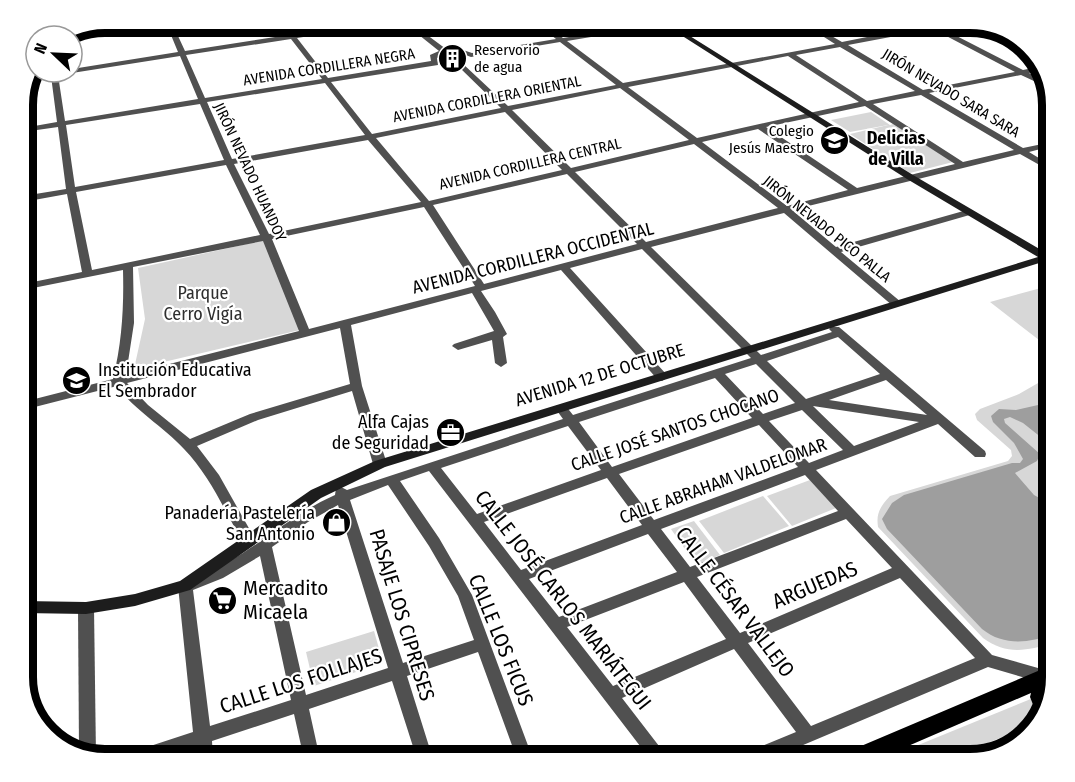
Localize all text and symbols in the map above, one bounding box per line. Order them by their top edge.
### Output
north arrow [24,24,84,84]
text: N [30,40,51,56]
place label: Reservorio de agua [474,41,540,76]
building icon: Reservorio de agua [437,43,469,75]
street label: AVENIDA CORDILLERA NEGRA [242,45,416,89]
street label: JIRÓN NEVADO SARA SARA [879,45,1023,141]
street label: AVENIDA CORDILLERA ORIENTAL [391,72,583,126]
street label: JIRÓN NEVADO HUANDOY [210,100,290,245]
place label: Colegio Jesús Maestro [729,122,814,157]
school or university icon: Colegio Jesús Maestro [819,124,851,156]
district label: Delicias de Villa [867,127,925,170]
street label: AVENIDA CORDILLERA CENTRAL [437,134,623,194]
street label: JIRÓN NEVADO PICO PALLA [759,172,895,286]
street label: AVENIDA CORDILLERA OCCIDENTAL [410,217,656,299]
park label: Parque Cerro Vigía [164,282,243,325]
street label: AVENIDA 12 DE OCTUBRE [513,339,687,411]
place label: Institución Educativa El Sembrador [98,359,252,402]
school or university icon: Institución Educativa El Sembrador [61,364,93,396]
street label: CALLE JOSÉ SANTOS CHOCANO [568,383,782,476]
place label: Alfa Cajas de Seguridad [332,411,429,454]
office icon: Alfa Cajas de Seguridad [434,416,466,448]
street label: CALLE ABRAHAM VALDELOMAR [616,433,830,529]
street label: CALLE JOSÉ CARLOS MARIÁTEGUI [469,485,657,715]
place label: Panadería Pastelería San Antonio [164,502,315,545]
shop icon: Panadería Pastelería San Antonio [320,507,352,539]
street label: CALLE CÉSAR VALLEJO [670,522,800,682]
street label: PASAJE LOS CIPRESES [364,526,440,704]
street label: ARGUEDAS [768,555,862,615]
street label: CALLE LOS FICUS [463,570,539,710]
place label: Mercadito Micaela [243,575,328,625]
supermarket icon: Mercadito Micaela [206,584,238,616]
street label: CALLE LOS FOLLAJES [216,642,386,720]

